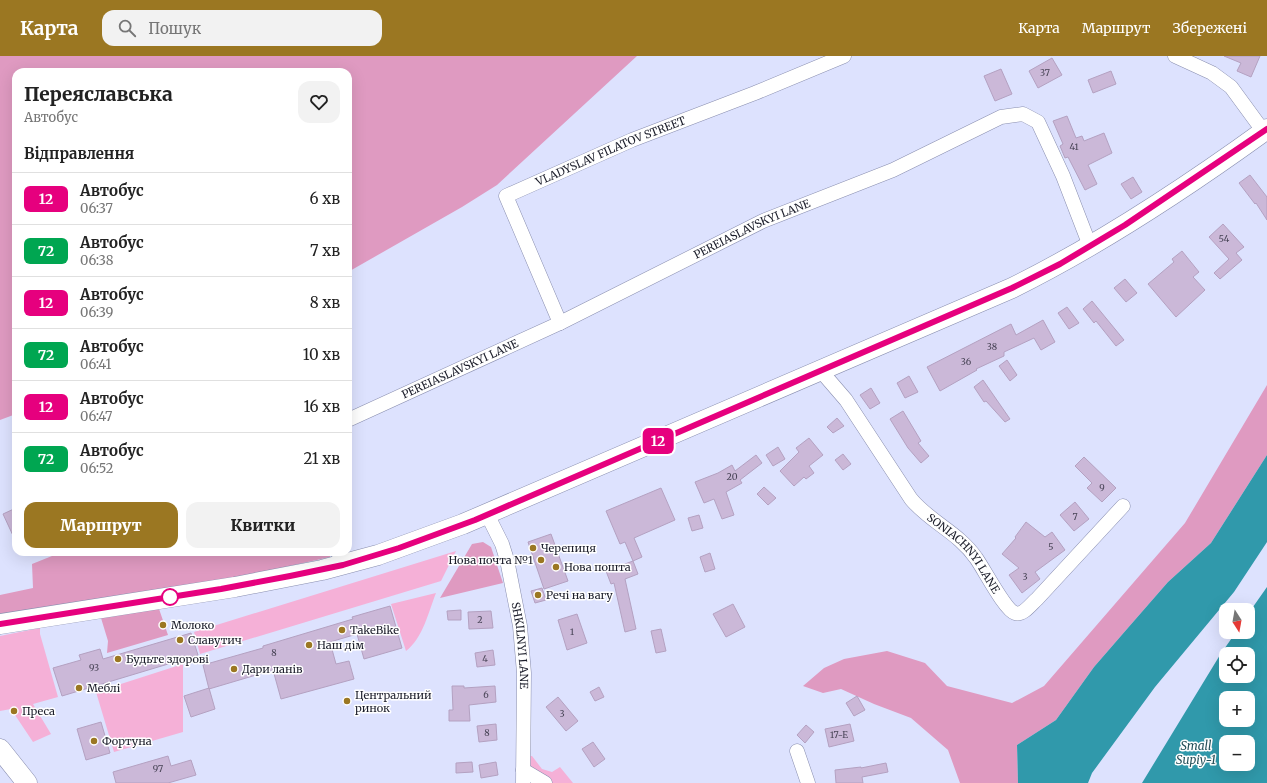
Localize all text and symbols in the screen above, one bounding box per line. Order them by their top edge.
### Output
search box [102,10,382,46]
text: Карта [20,16,78,40]
icon: search [116,17,138,39]
text: Пошук [148,19,201,38]
text: Карта [1018,19,1060,37]
text: Маршрут [1082,19,1151,37]
text: Збережені [1173,19,1247,37]
house number: 37 [1040,67,1050,78]
button: heart [298,81,340,123]
text: Переяславська [24,82,173,106]
text: Автобус [24,109,78,126]
street label: VLADYSLAV FILATOV STREET [533,113,688,189]
house number: 41 [1070,141,1078,152]
text: Відправлення [24,144,134,163]
text: Автобус [80,181,144,200]
text: 6 хв [310,189,340,208]
text: 12 [39,190,53,208]
street label: PEREIASLAVSKYI LANE [691,196,812,262]
text: 06:37 [80,200,113,217]
text: Автобус [80,233,144,252]
house number: 54 [1219,233,1230,244]
text: 7 хв [310,241,340,260]
text: 72 [38,242,54,260]
text: 06:38 [80,252,114,269]
text: Автобус [80,285,144,304]
text: 8 хв [310,293,340,312]
text: 12 [39,294,53,312]
text: 06:39 [80,304,114,321]
street label: PEREIASLAVSKYI LANE [399,336,520,402]
text: Автобус [80,337,144,356]
house number: 38 [987,341,997,352]
text: 10 хв [303,345,340,364]
text: 72 [38,346,54,364]
text: 06:41 [80,356,111,373]
house number: 36 [961,356,972,367]
text: Автобус [80,389,144,408]
text: 16 хв [303,397,340,416]
text: 12 [39,398,53,416]
text: 06:47 [80,408,112,425]
line badge: 12 [640,428,676,454]
text: 12 [651,432,665,450]
text: Автобус [80,441,144,460]
text: 21 хв [303,449,340,468]
text: 72 [38,450,54,468]
text: 06:52 [80,460,113,477]
house number: 20 [727,471,738,482]
house number: 9 [1099,482,1105,493]
button: Маршрут [24,502,178,548]
button: Квитки [186,502,340,548]
street label: SONIACHNYI LANE [924,510,1003,596]
house number: 7 [1072,511,1078,522]
place label: Черепиця [541,541,596,555]
house number: 5 [1048,541,1054,552]
marker: Черепиця [528,543,538,553]
place label: Нова почта №1 [448,553,533,567]
marker: Нова почта №1 [536,555,546,565]
place label: Нова пошта [564,560,631,574]
marker: Нова пошта [551,562,561,572]
house number: 3 [1022,571,1028,582]
unlabelled marker [161,588,179,606]
place label: Речі на вагу [546,588,613,602]
marker: Речі на вагу [533,590,543,600]
street label: SHKILNYI LANE [508,601,531,689]
north arrow [1219,603,1255,639]
map controls [1219,603,1255,771]
house number: 2 [477,614,483,625]
place label: Молоко [171,618,215,632]
marker: Молоко [158,620,168,630]
place label: TakeBike [350,623,399,637]
marker: TakeBike [337,625,347,635]
house number: 1 [570,626,574,637]
place label: Славутич [188,633,242,647]
marker: Славутич [175,635,185,645]
place label: Наш дім [317,638,364,652]
marker: Наш дім [304,640,314,650]
house number: 8 [271,647,277,658]
button: locate [1219,647,1255,683]
place label: Будьте здорові [126,652,209,666]
house number: 4 [482,653,488,664]
marker: Будьте здорові [113,654,123,664]
house number: 93 [89,662,99,673]
place label: Дари ланів [242,662,303,676]
marker: Дари ланів [229,664,239,674]
place label: Меблі [87,681,121,695]
marker: Меблі [74,683,84,693]
place label: Центральний ринок [355,688,432,715]
house number: 6 [483,689,489,700]
button: + [1219,691,1255,727]
marker: Центральний ринок [342,696,352,706]
place label: Преса [22,704,55,718]
marker: Преса [9,706,19,716]
house number: 3 [559,708,565,719]
house number: 8 [484,727,490,738]
house number: 17-Е [830,729,848,740]
place label: Фортуна [102,734,152,748]
button: − [1219,735,1255,771]
marker: Фортуна [89,736,99,746]
water label: Small Supiy-1 [1176,738,1216,767]
house number: 97 [153,763,163,774]

